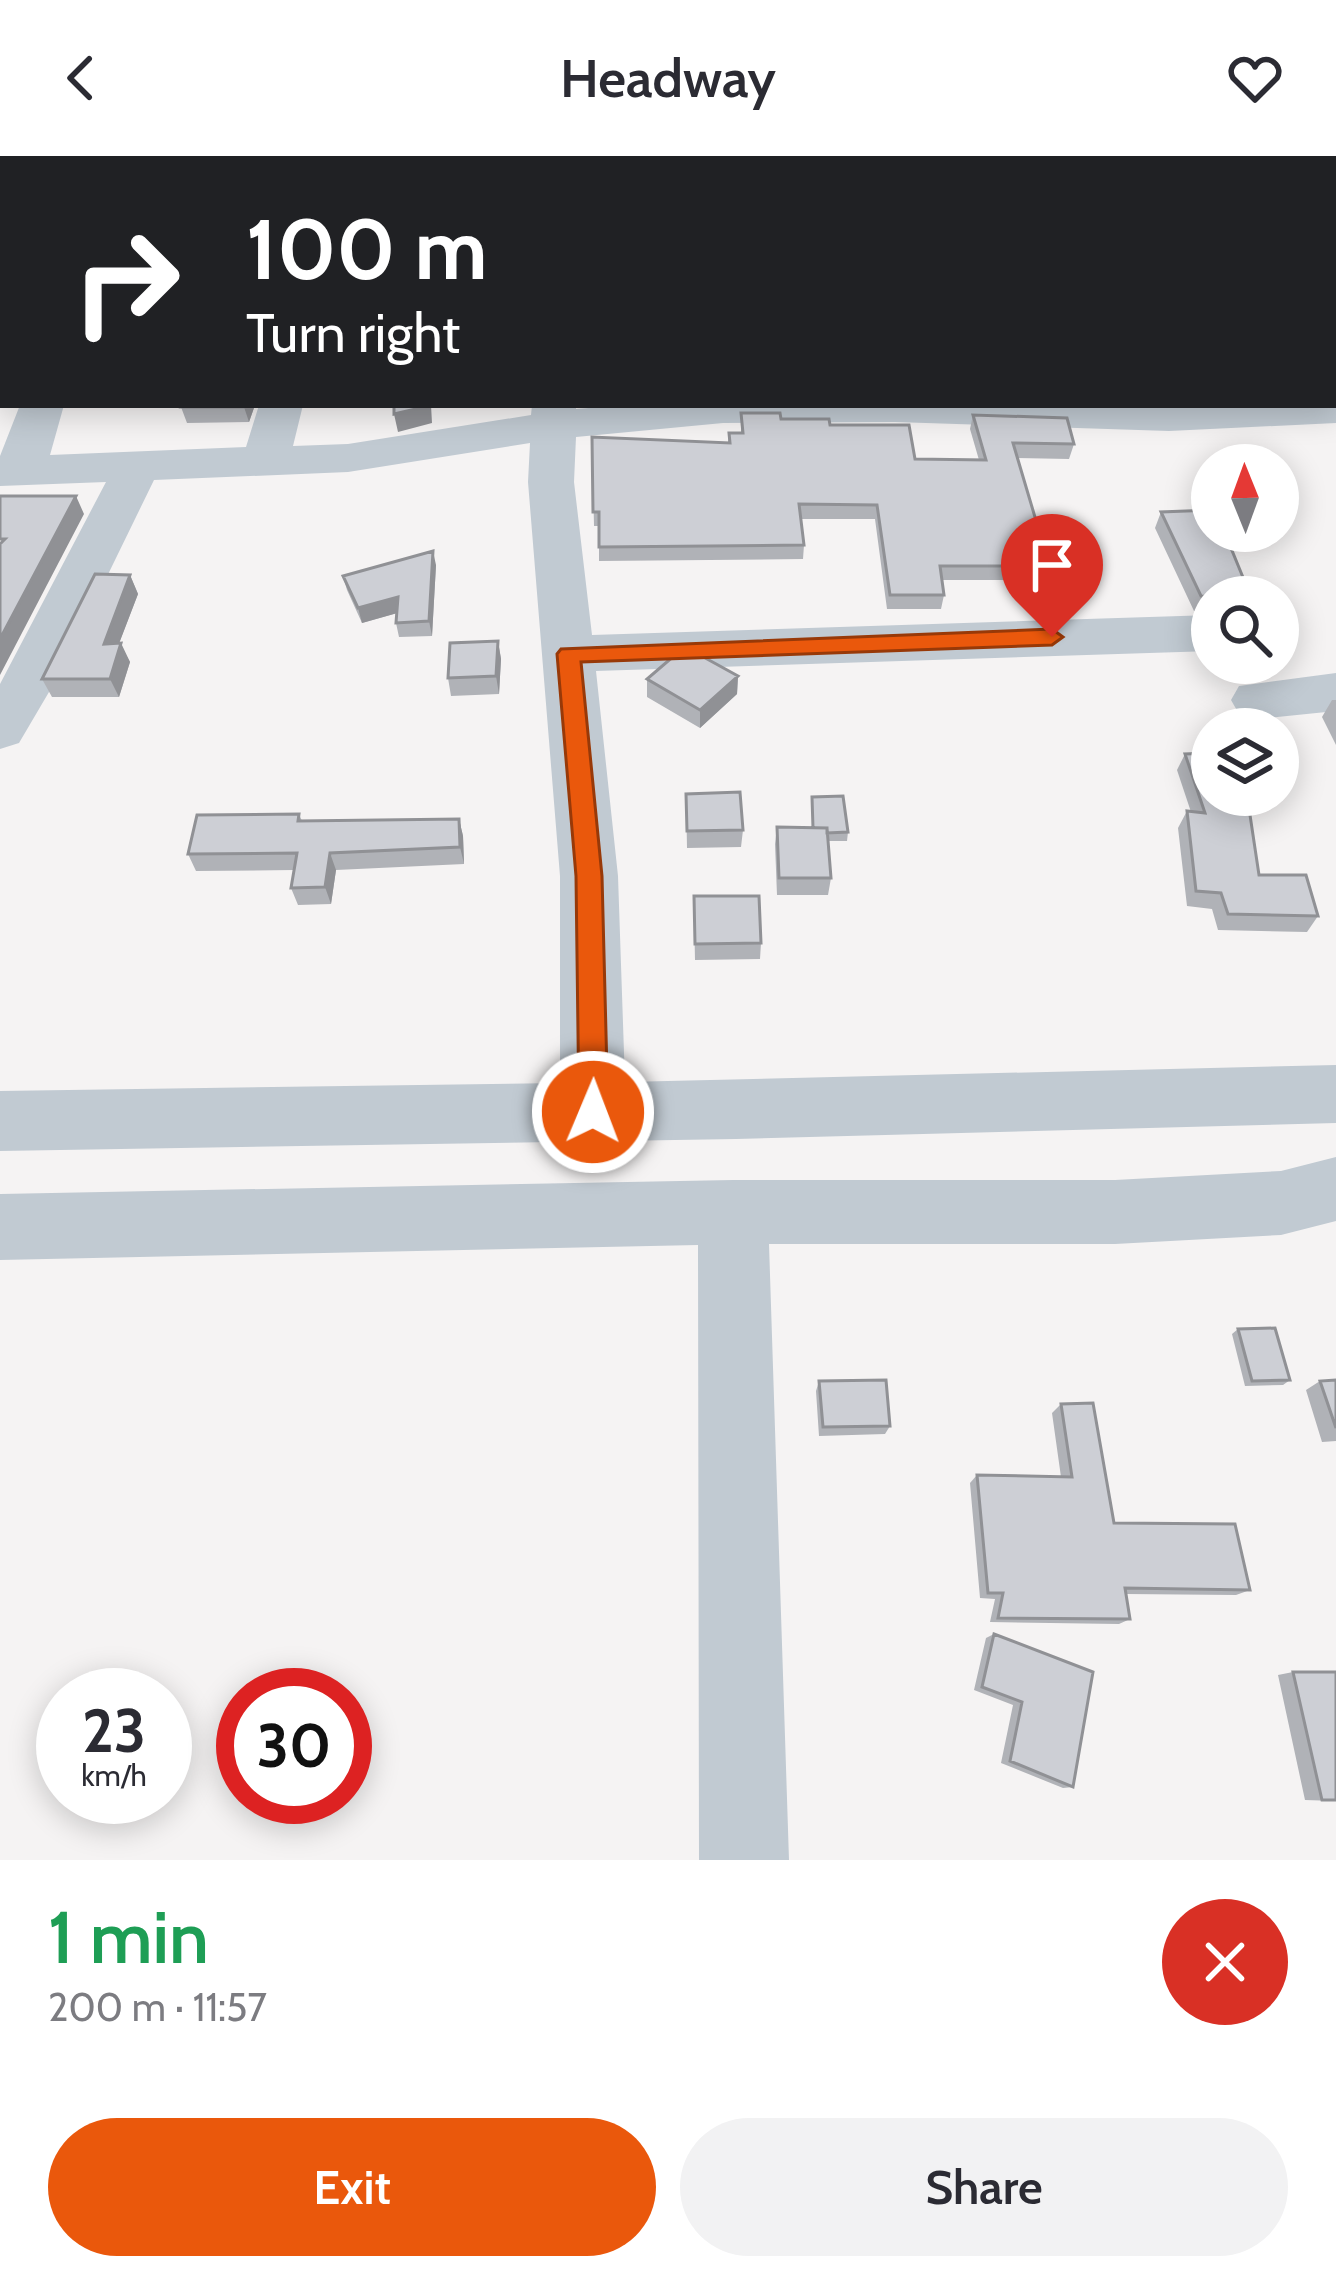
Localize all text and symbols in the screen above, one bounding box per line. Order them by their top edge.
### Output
icon: back [48,45,114,111]
text: Headway [560,45,776,111]
icon: heart [1222,45,1288,111]
text: 100 m [246,198,488,300]
icon: right [48,204,204,360]
text: Turn right [246,300,460,366]
north arrow [1191,444,1299,552]
map controls [1191,444,1299,816]
pin [1001,514,1103,637]
icon: arrive [1019,532,1085,598]
button: search [1191,576,1299,684]
button: layers [1191,708,1299,816]
position arrow [530,1049,656,1175]
speed limit sign: 30 [216,1668,372,1824]
text: 23 [82,1694,146,1767]
text: km/h [81,1757,147,1794]
text: 1 min [48,1894,209,1981]
button: close [1162,1899,1288,2025]
text: 200 m · 11:57 [48,1983,267,2031]
button: Exit [48,2118,656,2256]
button: Share [680,2118,1288,2256]

